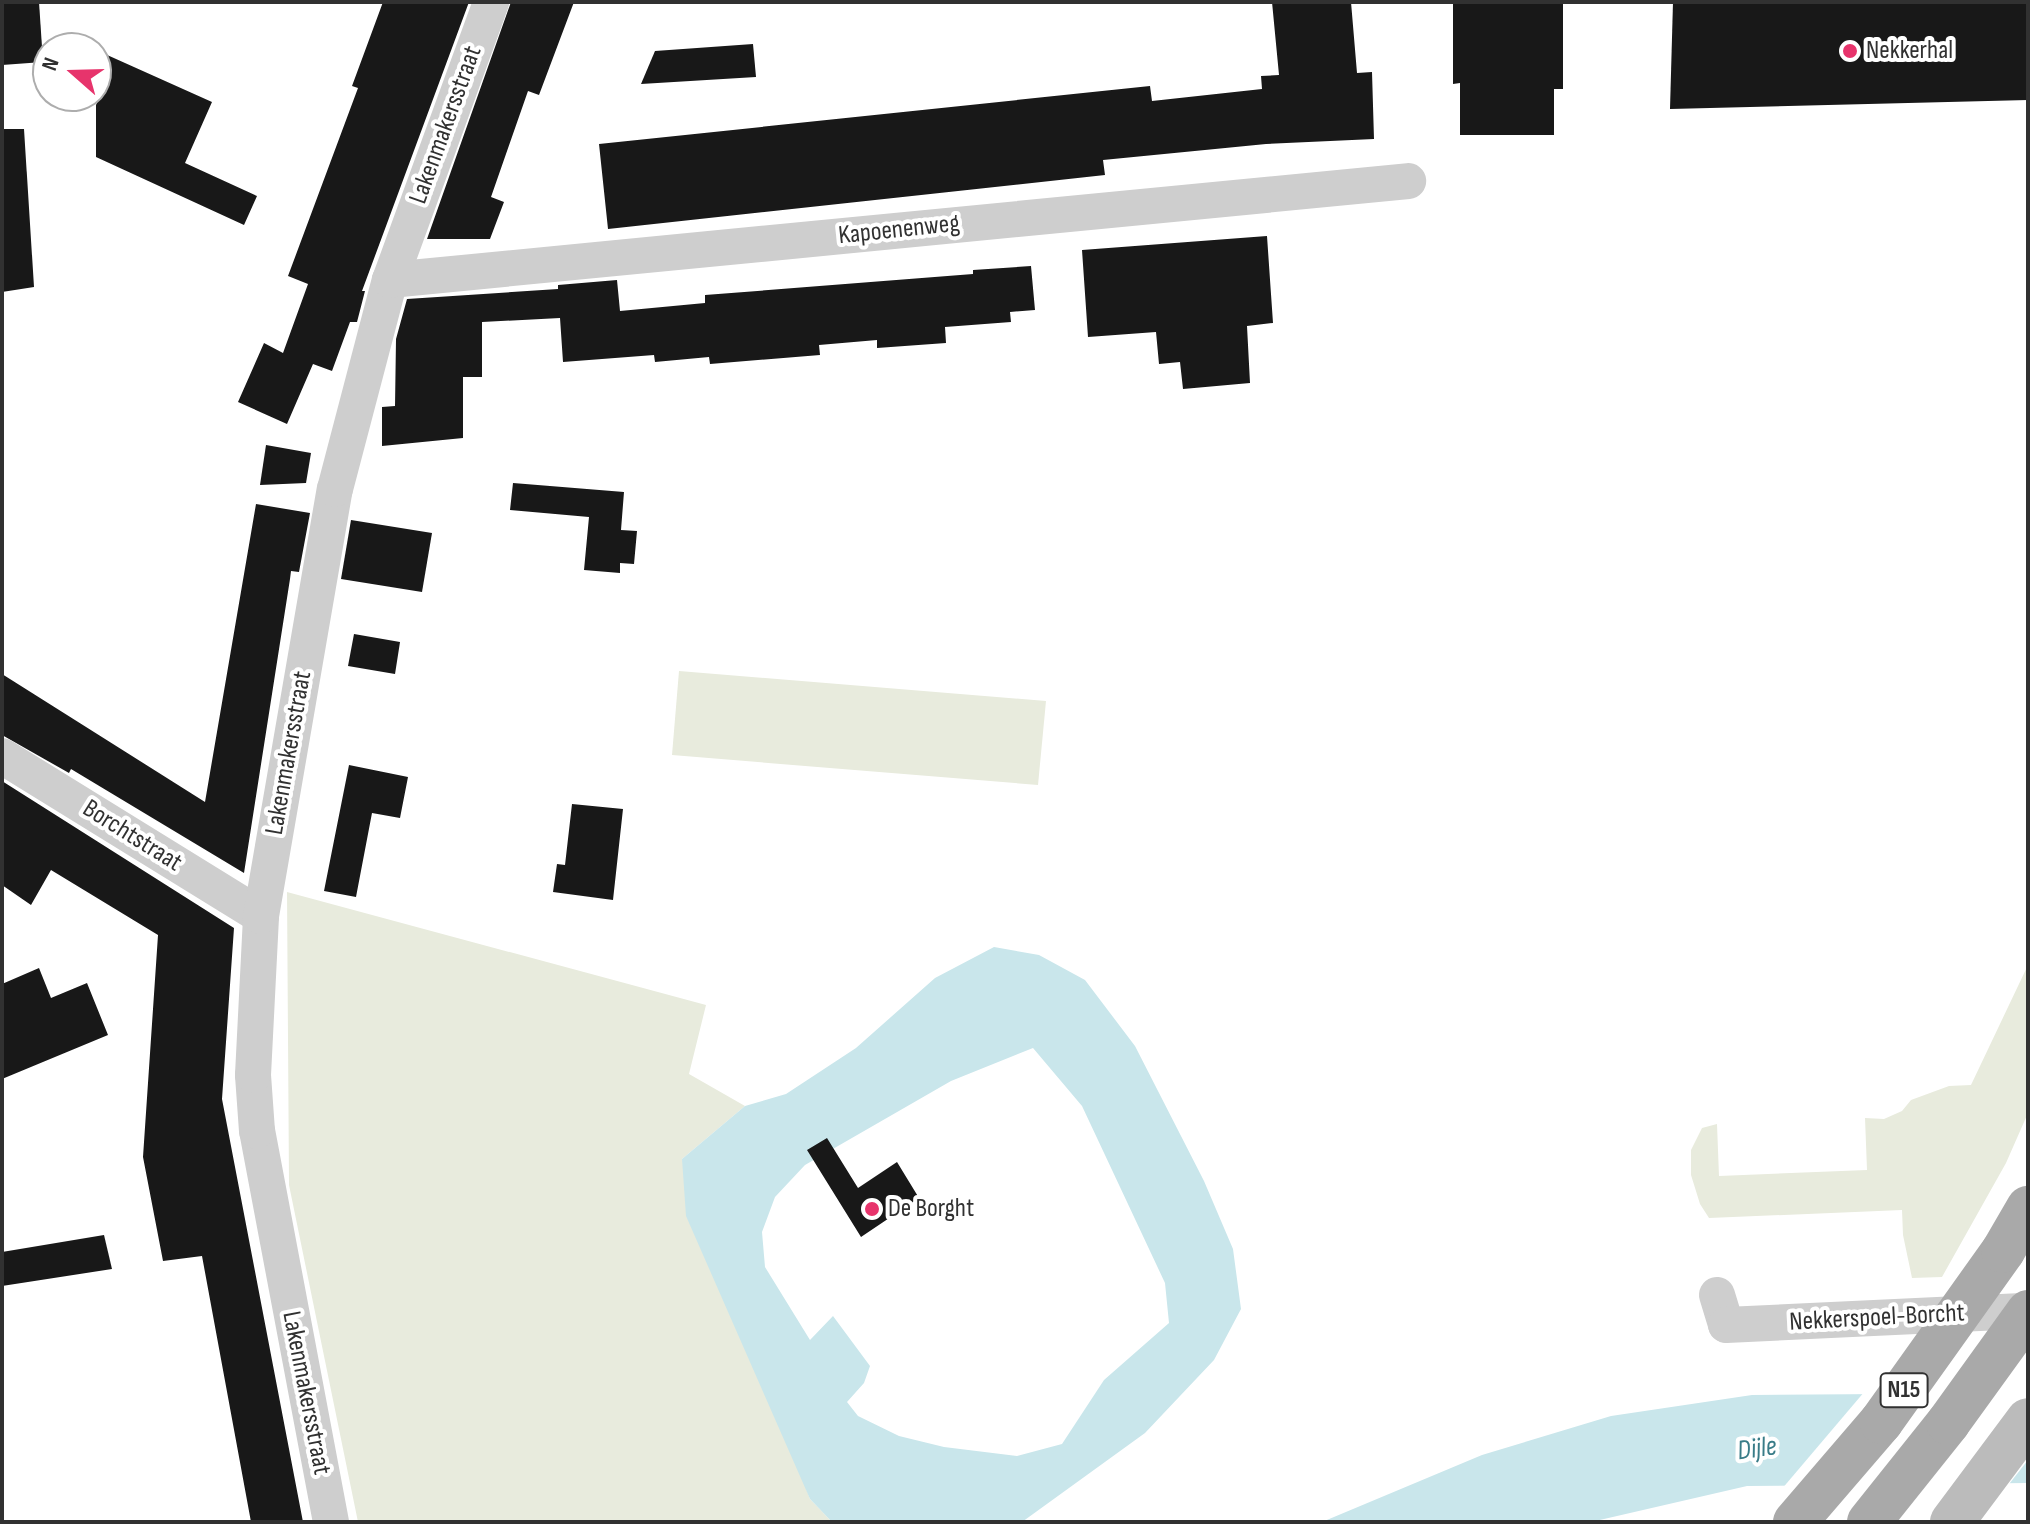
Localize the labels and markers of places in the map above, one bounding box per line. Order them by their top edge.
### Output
place label: Nekkerhal [1866,35,1953,67]
marker: Nekkerhal [1841,42,1859,60]
place label: De Borght [888,1193,974,1225]
marker: De Borght [863,1200,881,1218]

